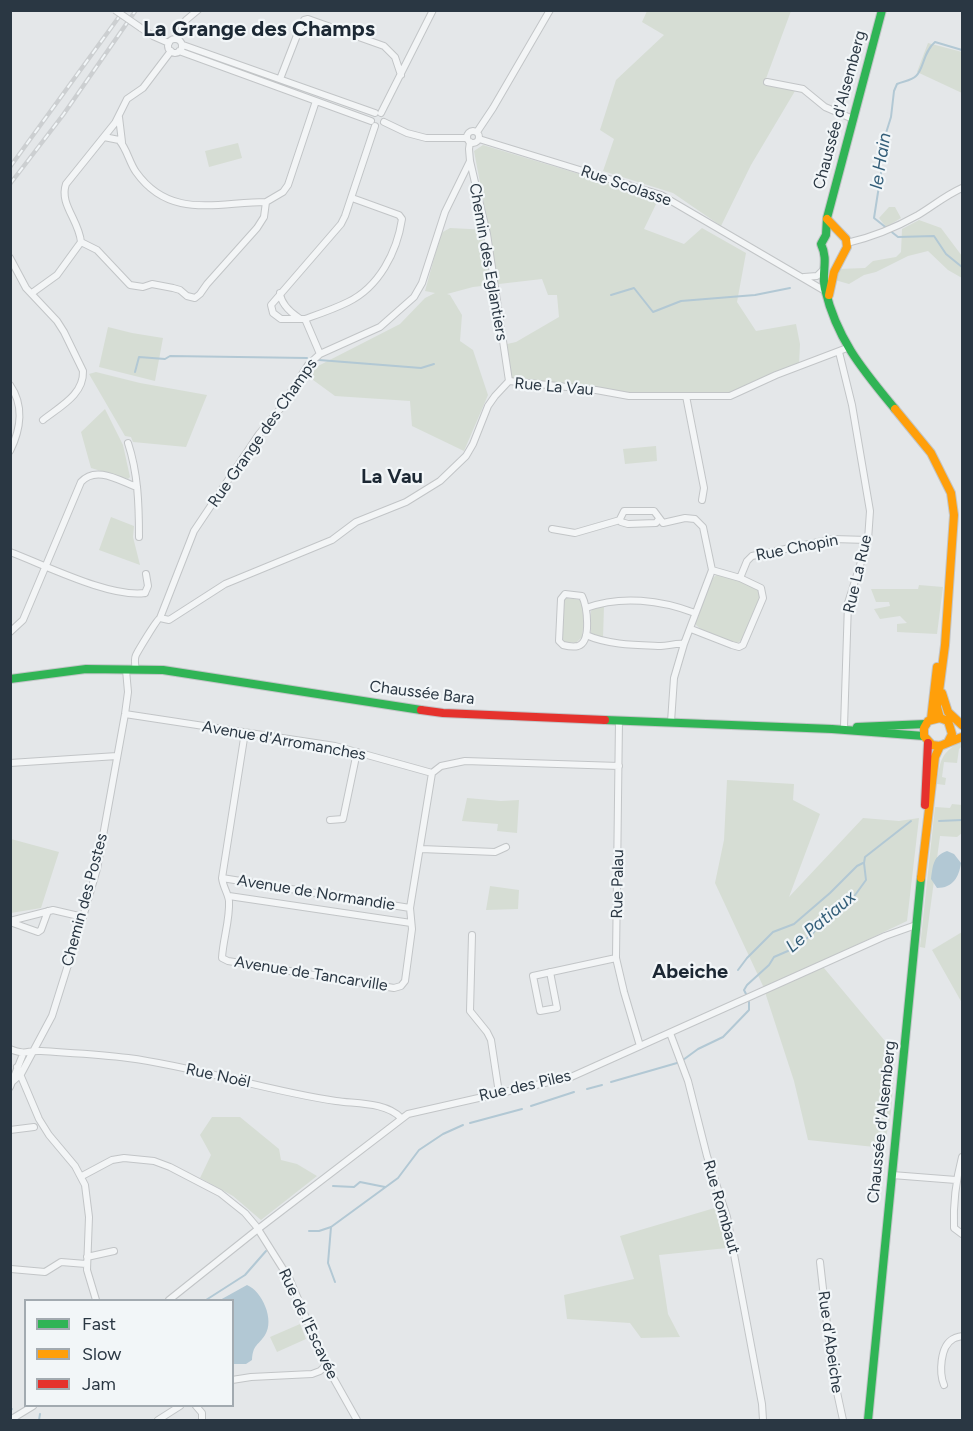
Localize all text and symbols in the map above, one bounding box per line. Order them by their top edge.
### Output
district label: La Grange des Champs [143,17,375,43]
street label: Chaussée d'Alsemberg [810,29,870,191]
water label: le Hain [866,131,896,191]
street label: Rue Scolasse [578,162,674,210]
street label: Chemin des Eglantiers [465,182,511,342]
street label: Rue Grange des Champs [204,355,322,511]
street label: Rue La Vau [514,374,594,400]
district label: La Vau [361,465,423,489]
street label: Rue Chopin [754,531,840,565]
street label: Rue La Rue [840,533,876,615]
street label: Chaussée Bara [369,677,475,709]
street label: Avenue d'Arromanches [201,717,367,765]
street label: Chemin des Postes [58,831,112,969]
street label: Rue Palau [608,849,628,919]
street label: Avenue de Normandie [236,871,396,915]
water label: Le Patiaux [782,886,860,958]
street label: Avenue de Tancarville [233,952,389,996]
district label: Abeiche [652,960,728,984]
street label: Chaussée d'Alsemberg [864,1040,900,1204]
street label: Rue Noël [184,1060,252,1092]
street label: Rue des Piles [477,1066,573,1106]
street label: Rue Rombaut [698,1158,744,1256]
street label: Rue de l'Escavée [274,1266,342,1382]
street label: Rue d'Abeiche [813,1290,847,1394]
legend [24,1299,234,1407]
text: Fast [82,1313,116,1335]
text: Slow [82,1343,121,1365]
text: Jam [82,1373,116,1395]

